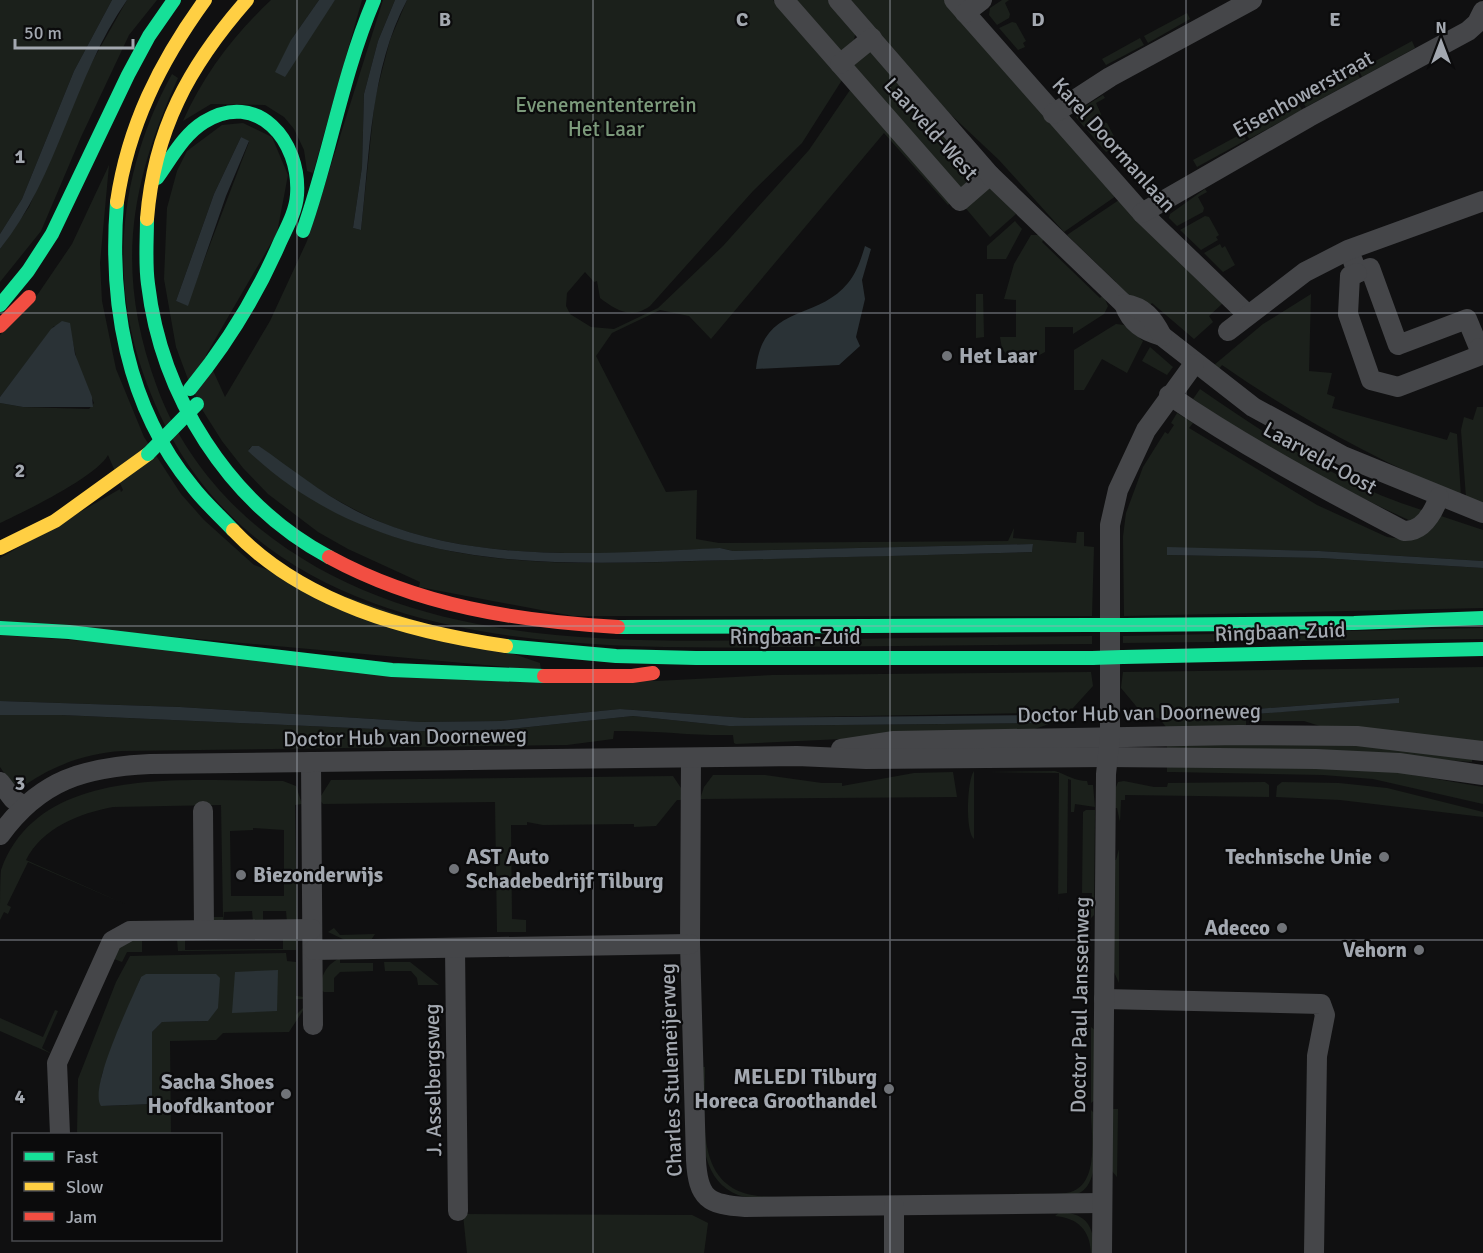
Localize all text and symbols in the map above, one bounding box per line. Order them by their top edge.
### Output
text: B [439,7,451,32]
text: C [736,7,748,32]
text: D [1031,7,1045,32]
text: E [1329,7,1341,32]
scale bar [15,12,134,50]
north arrow [1411,12,1471,72]
text: N [1435,18,1447,38]
text: 50 m [24,22,62,44]
street label: Eisenhowerstraat [1228,45,1378,143]
street label: Laarveld-West [878,72,984,186]
street label: Karel Doormanlaan [1047,72,1181,218]
park label: Evenemententerrein Het Laar [515,92,697,142]
text: 1 [15,144,26,169]
place label: Het Laar [959,343,1038,369]
marker: Het Laar [940,349,954,363]
street label: Laarveld-Oost [1259,416,1381,500]
text: 2 [15,458,25,483]
street label: Ringbaan-Zuid [1214,617,1346,647]
street label: Ringbaan-Zuid [729,624,861,650]
street label: Doctor Hub van Doorneweg [1017,698,1261,728]
street label: Doctor Hub van Doorneweg [283,722,527,752]
text: 3 [15,771,25,796]
place label: AST Auto Schadebedrijf Tilburg [466,844,664,894]
place label: Technische Unie [1226,844,1372,870]
marker: Technische Unie [1377,850,1391,864]
place label: Biezonderwijs [253,862,383,888]
marker: AST Auto Schadebedrijf Tilburg [447,862,461,876]
marker: Biezonderwijs [234,868,248,882]
street label: Doctor Paul Janssenweg [1065,896,1095,1114]
place label: Adecco [1204,915,1270,941]
marker: Adecco [1275,921,1289,935]
place label: Vehorn [1343,937,1407,963]
marker: Vehorn [1412,943,1426,957]
street label: Charles Stulemeijerweg [654,963,688,1177]
street label: J. Asselbergsweg [419,1003,447,1157]
place label: MELEDI Tilburg Horeca Groothandel [694,1064,877,1114]
place label: Sacha Shoes Hoofdkantoor [148,1069,275,1119]
marker: MELEDI Tilburg Horeca Groothandel [882,1082,896,1096]
text: 4 [15,1084,26,1109]
marker: Sacha Shoes Hoofdkantoor [279,1087,293,1101]
legend [12,1133,222,1241]
text: Fast [66,1146,98,1168]
text: Slow [66,1176,103,1198]
text: Jam [66,1206,97,1228]

